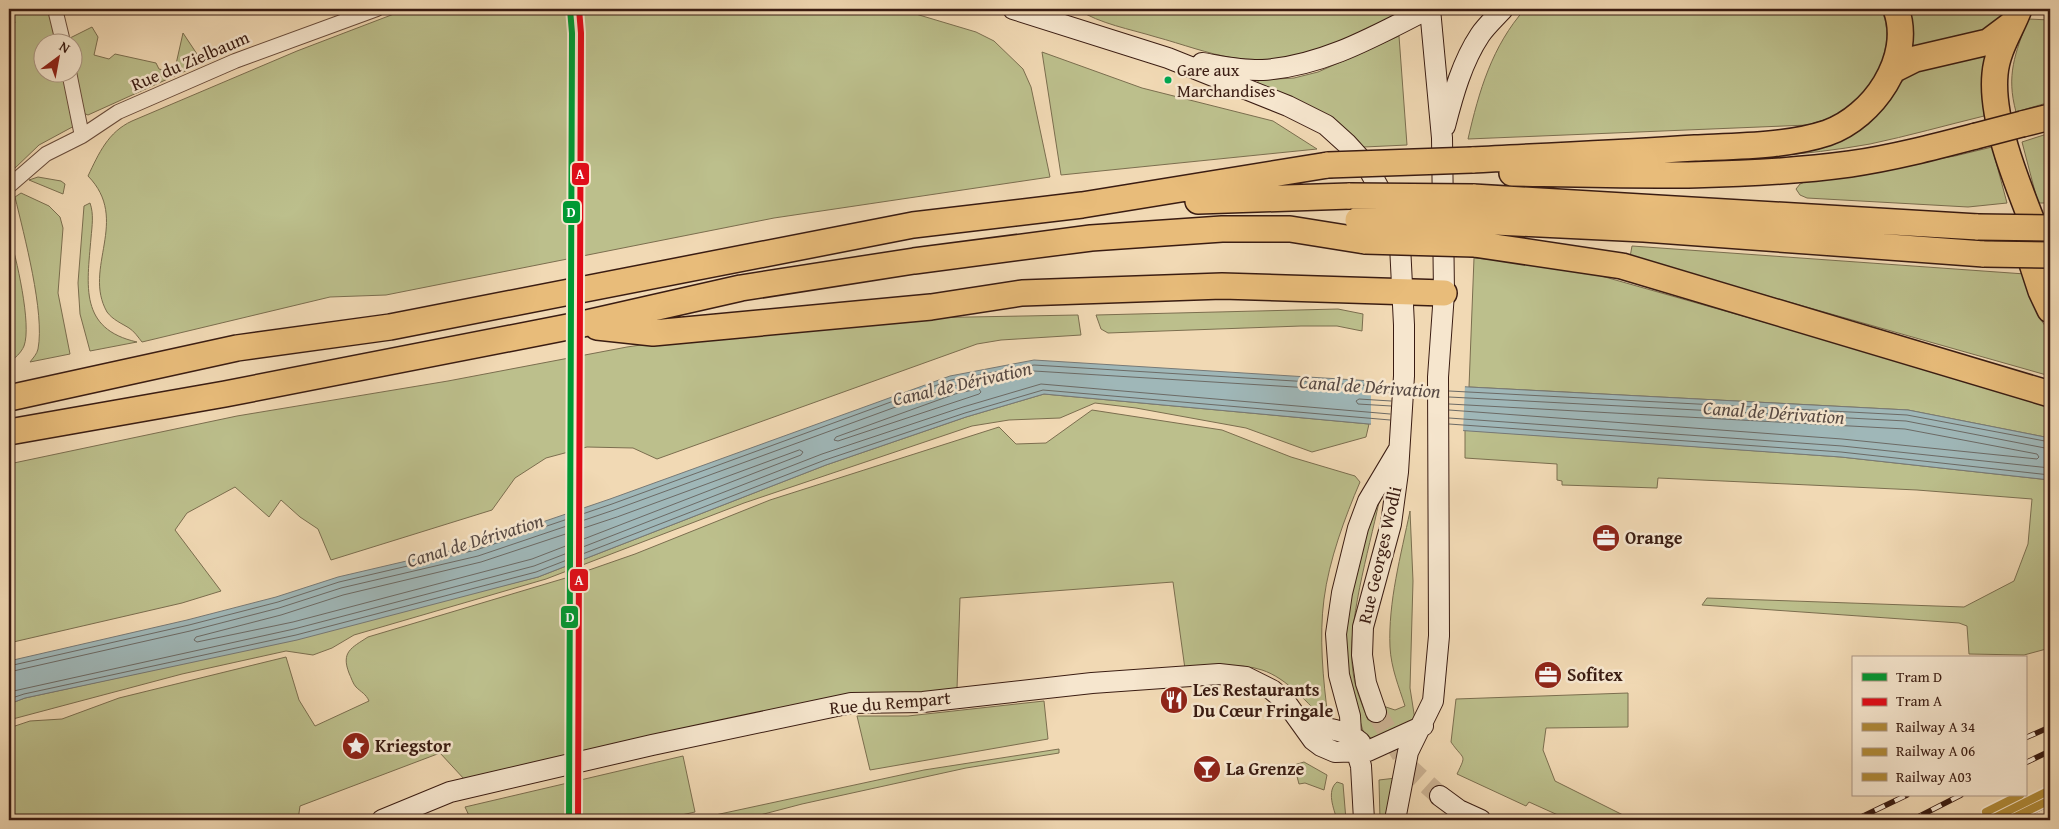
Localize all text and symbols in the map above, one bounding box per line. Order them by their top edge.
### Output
street label: Rue du Zielbaum [126,23,253,98]
north arrow [32,32,82,82]
text: N [56,36,75,58]
place label: Gare aux Marchandises [1177,57,1276,103]
marker: Gare aux Marchandises [1163,75,1173,85]
line badge: A [571,162,590,186]
text: A [576,164,585,184]
line badge: D [562,200,581,224]
text: D [566,202,576,222]
water label: Canal de Dérivation [890,353,1035,413]
water label: Canal de Dérivation [1298,367,1442,405]
water label: Canal de Dérivation [1702,393,1846,431]
street label: Rue Georges Wodli [1351,484,1408,626]
water label: Canal de Dérivation [403,506,547,574]
office icon: Orange [1591,523,1621,553]
place label: Orange [1625,524,1683,551]
line badge: A [569,568,589,592]
text: A [575,570,584,590]
line badge: D [560,605,579,629]
text: D [565,607,575,627]
legend [1852,656,2026,796]
office icon: Sofitex [1533,660,1563,690]
place label: Sofitex [1567,661,1623,688]
text: Tram D [1896,666,1942,687]
place label: Les Restaurants Du Cœur Fringale [1193,676,1333,724]
street label: Rue du Rempart [828,684,952,721]
restaurant icon: Les Restaurants Du Cœur Fringale [1159,685,1189,715]
text: Tram A [1896,690,1942,711]
text: Railway A 34 [1896,716,1975,737]
place icon: Kriegstor [341,731,371,761]
place label: Kriegstor [375,732,452,759]
text: Railway A 06 [1896,740,1975,761]
bar icon: La Grenze [1192,754,1222,784]
place label: La Grenze [1226,755,1305,782]
text: Railway A03 [1896,766,1972,787]

